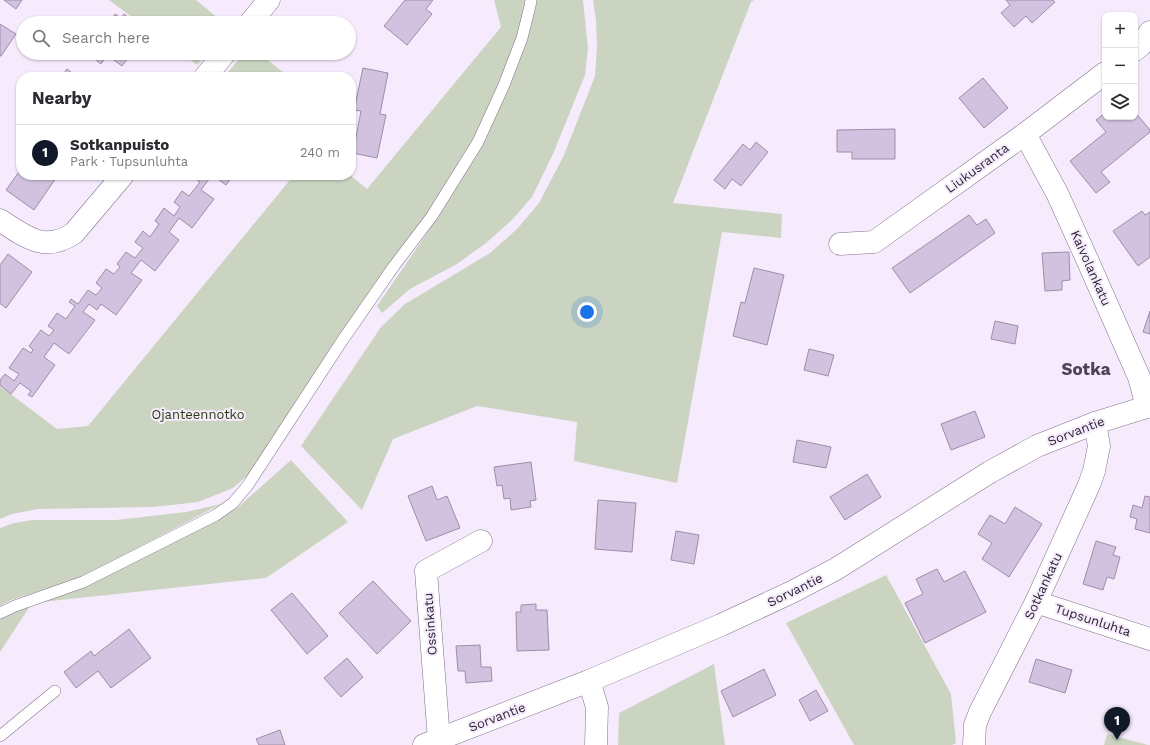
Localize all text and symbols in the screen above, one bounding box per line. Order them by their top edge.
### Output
map controls [1102,12,1138,120]
button: + [1102,12,1138,48]
search box [16,16,356,60]
icon: search [30,27,52,49]
text: Search here [62,29,150,47]
button: − [1102,48,1138,84]
button: layers [1102,84,1138,120]
text: Nearby [32,88,91,108]
text: Sotkanpuisto [70,136,169,154]
street label: Liukusranta [942,140,1012,196]
text: 1 [42,145,48,160]
text: 240 m [300,145,340,160]
text: Park · Tupsunluhta [70,154,188,169]
street label: Kaivolankatu [1068,228,1114,308]
your location [577,302,597,322]
district label: Sotka [1061,359,1111,379]
park label: Ojanteennotko [151,407,245,422]
street label: Sorvantie [1045,413,1107,449]
street label: Sotkankatu [1021,550,1065,622]
street label: Sorvantie [765,570,825,610]
street label: Ossinkatu [420,592,440,656]
street label: Tupsunluhta [1053,601,1133,640]
street label: Sorvantie [466,699,528,735]
pin: 1 [1104,707,1130,740]

